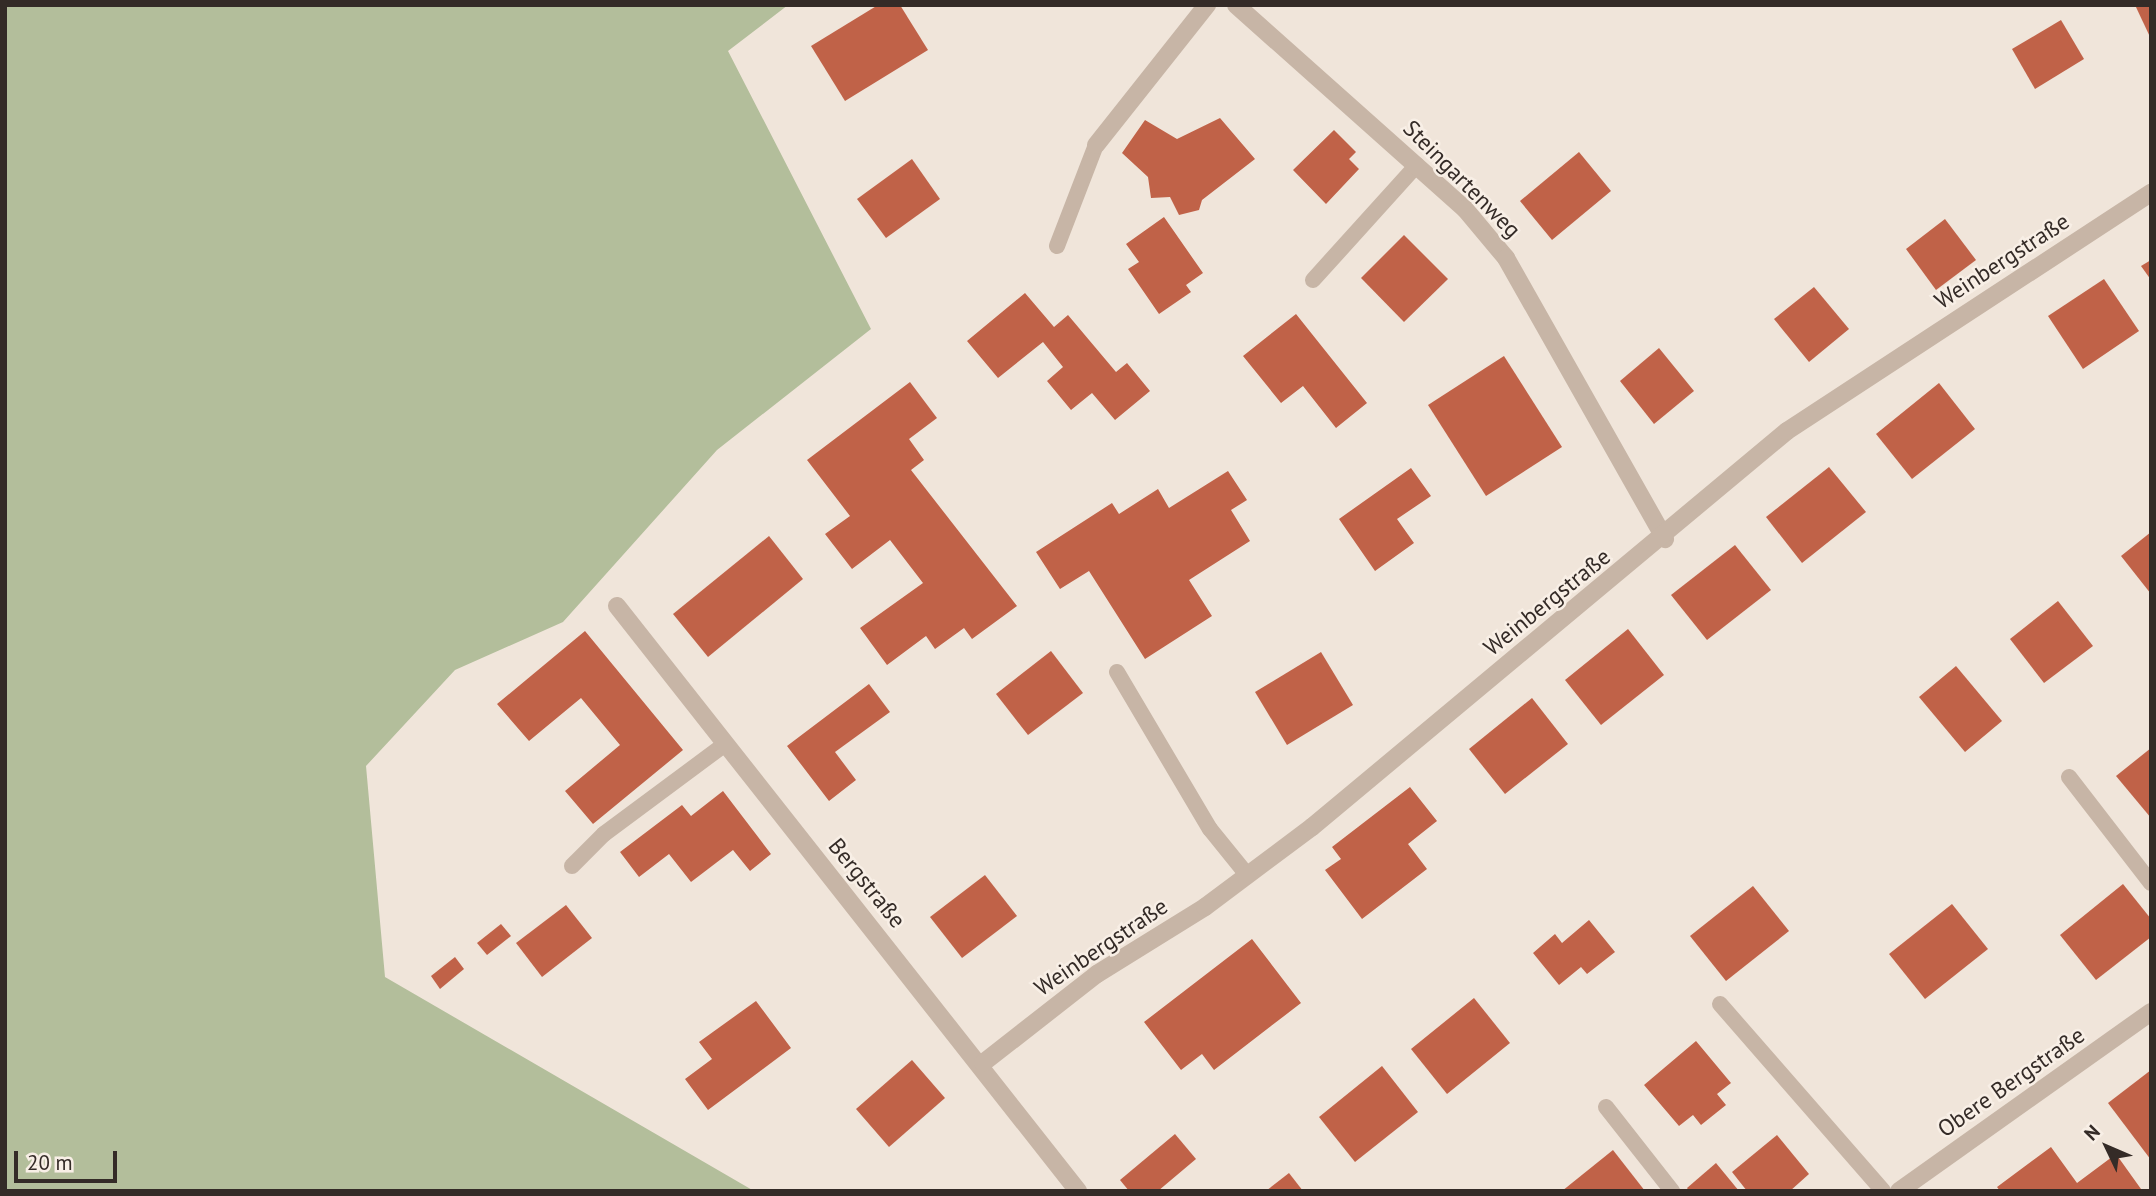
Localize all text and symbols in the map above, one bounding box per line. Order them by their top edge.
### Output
street label: Steingartenweg [1398,115,1526,243]
street label: Weinbergstraße [1930,207,2074,315]
street label: Weinbergstraße [1478,543,1616,661]
street label: Bergstraße [823,833,911,933]
street label: Weinbergstraße [1029,892,1173,1002]
street label: Obere Bergstraße [1932,1021,2090,1143]
north arrow [2072,1112,2142,1182]
text: N [2079,1120,2105,1145]
scale bar [18,1136,121,1180]
text: 20 m [27,1149,73,1176]

